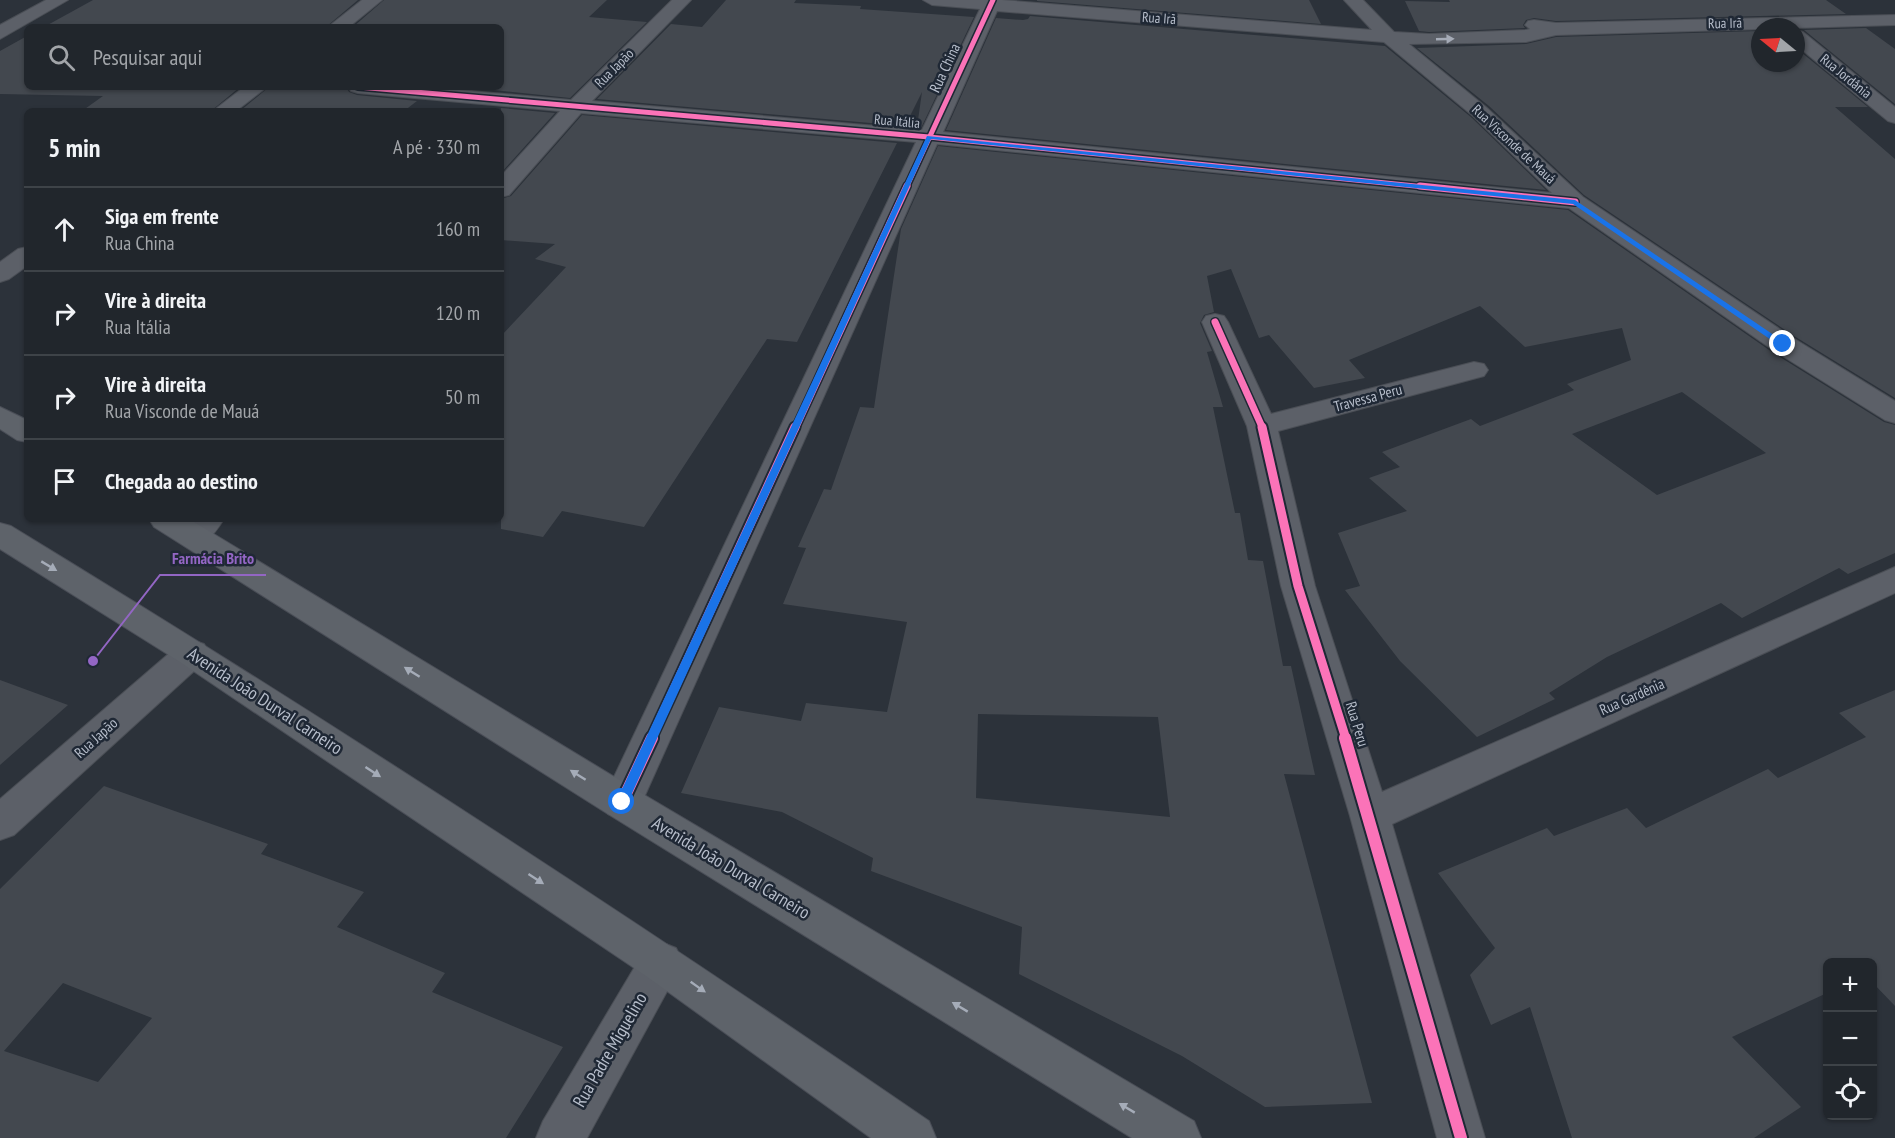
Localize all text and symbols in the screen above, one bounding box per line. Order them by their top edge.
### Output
street label: Rua Irã [1141,8,1177,28]
street label: Rua Irã [1708,14,1742,32]
north arrow [1751,18,1805,72]
search box [24,24,504,90]
one-way arrow [1436,35,1455,44]
street label: Rua China [925,40,964,95]
icon: search [45,41,78,74]
text: Pesquisar aqui [93,43,202,71]
street label: Rua Japão [591,45,637,91]
street label: Rua Jordânia [1817,50,1875,102]
street label: Rua Visconde de Mauá [1468,101,1560,187]
street label: Rua Itália [873,110,921,132]
text: 5 min [48,131,101,164]
text: A pé · 330 m [393,134,480,160]
text: Siga em frente [105,202,219,230]
icon: ahead [48,213,81,246]
text: 160 m [436,216,480,242]
text: Rua China [105,230,175,256]
text: Vire à direita [105,286,206,314]
icon: right [48,297,81,330]
text: 120 m [436,300,480,326]
text: Rua Itália [105,314,171,340]
route end [1769,330,1795,356]
text: Vire à direita [105,370,206,398]
street label: Travessa Peru [1332,379,1404,416]
icon: right [48,381,81,414]
text: 50 m [445,384,480,410]
text: Rua Visconde de Mauá [105,398,259,424]
icon: arrive [48,465,81,498]
text: Chegada ao destino [105,467,258,495]
callout: Farmácia Brito [160,541,266,575]
text: Farmácia Brito [172,548,254,568]
one-way arrow [41,560,57,571]
street label: Avenida João Durval Carneiro [183,642,347,759]
one-way arrow [404,667,420,678]
street label: Rua Gardênia [1596,674,1667,719]
street label: Rua Peru [1342,699,1373,749]
street label: Rua Japão [70,713,121,762]
one-way arrow [365,766,381,777]
one-way arrow [570,770,586,781]
route start [608,788,634,814]
street label: Avenida João Durval Carneiro [648,811,815,924]
one-way arrow [527,873,543,885]
map controls [1823,958,1877,1120]
button: + [1823,958,1877,1012]
one-way arrow [689,981,705,993]
street label: Rua Padre Miguelino [567,988,652,1111]
one-way arrow [952,1001,968,1012]
button: − [1823,1012,1877,1066]
button: locate [1823,1066,1877,1120]
one-way arrow [1119,1102,1135,1113]

